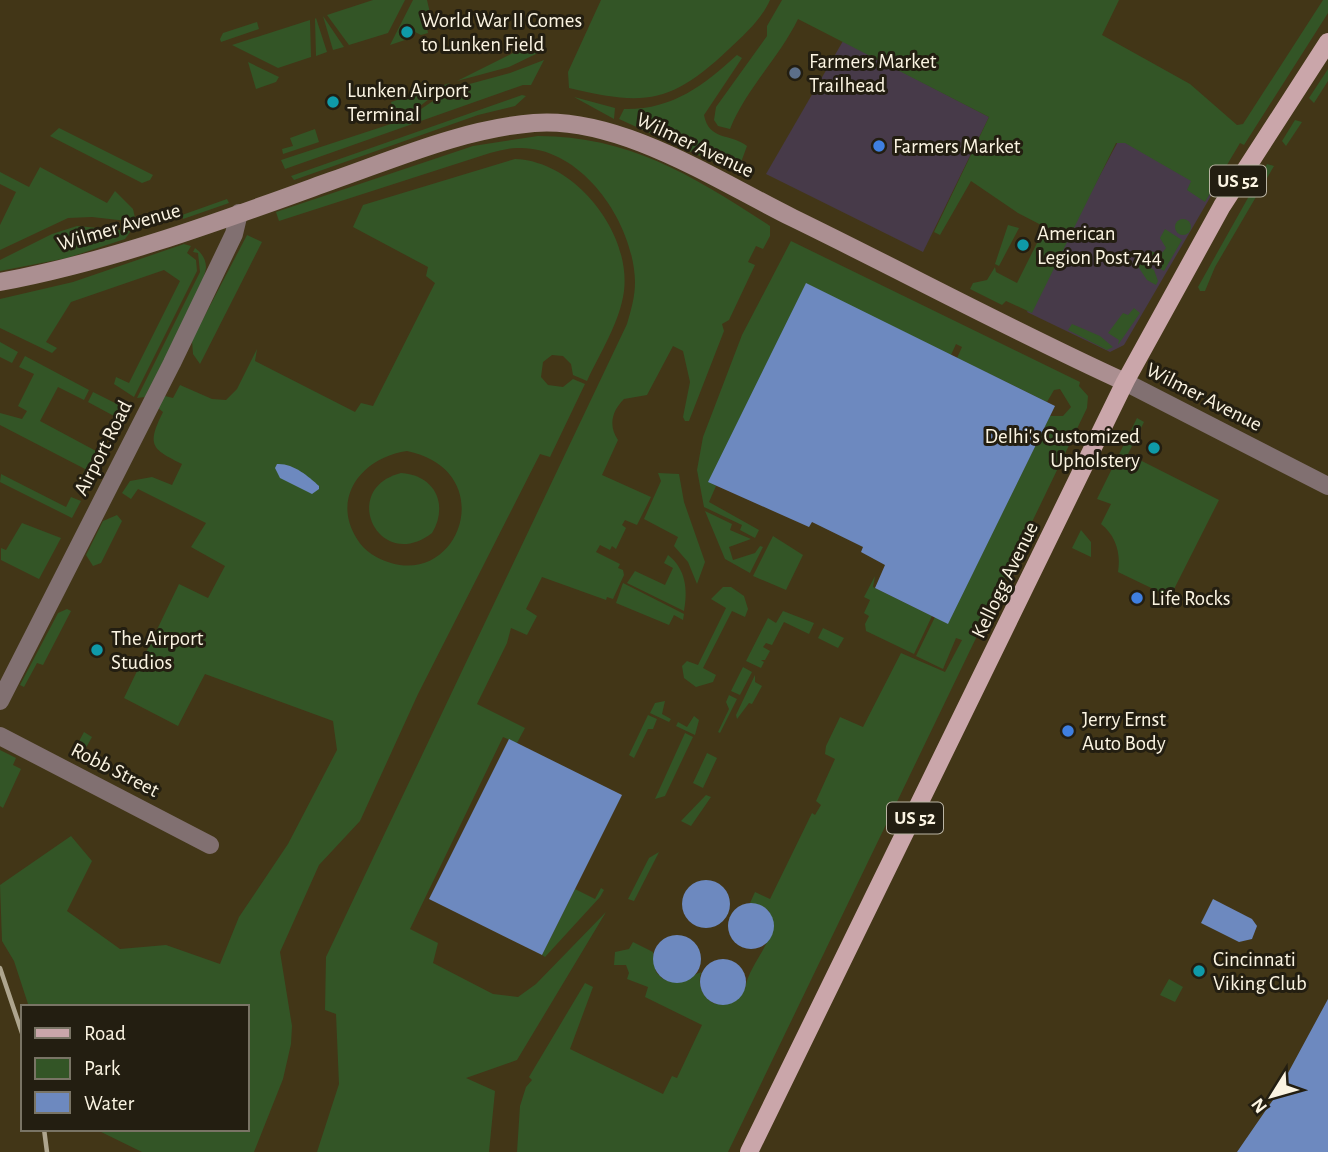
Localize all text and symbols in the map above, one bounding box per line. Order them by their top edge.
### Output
place label: World War II Comes to Lunken Field [421,10,582,55]
marker: World War II Comes to Lunken Field [399,24,415,40]
place label: Farmers Market Trailhead [809,51,937,96]
marker: Farmers Market Trailhead [787,65,803,81]
place label: Lunken Airport Terminal [347,80,469,125]
marker: Lunken Airport Terminal [325,94,341,110]
street label: Wilmer Avenue [633,109,757,181]
place label: Farmers Market [893,136,1021,157]
marker: Farmers Market [871,138,887,154]
road number: US 52 [1210,166,1266,196]
street label: Wilmer Avenue [55,199,183,255]
place label: American Legion Post 744 [1037,223,1162,268]
marker: American Legion Post 744 [1015,237,1031,253]
street label: Wilmer Avenue [1143,359,1265,435]
street label: Airport Road [70,397,136,499]
place label: Delhi's Customized Upholstery [984,426,1140,471]
marker: Delhi's Customized Upholstery [1146,440,1162,456]
street label: Kellogg Avenue [968,519,1042,641]
place label: Life Rocks [1151,588,1231,609]
marker: Life Rocks [1129,590,1145,606]
place label: The Airport Studios [111,628,204,673]
marker: The Airport Studios [89,642,105,658]
place label: Jerry Ernst Auto Body [1082,709,1166,754]
marker: Jerry Ernst Auto Body [1060,723,1076,739]
street label: Robb Street [68,739,163,801]
road number: US 52 [887,803,943,834]
place label: Cincinnati Viking Club [1213,949,1307,994]
marker: Cincinnati Viking Club [1191,963,1207,979]
legend [21,1005,248,1131]
text: Road [84,1023,126,1044]
text: Park [84,1058,121,1079]
north arrow [1237,1061,1307,1131]
text: Water [84,1093,134,1114]
text: N [1248,1094,1271,1116]

